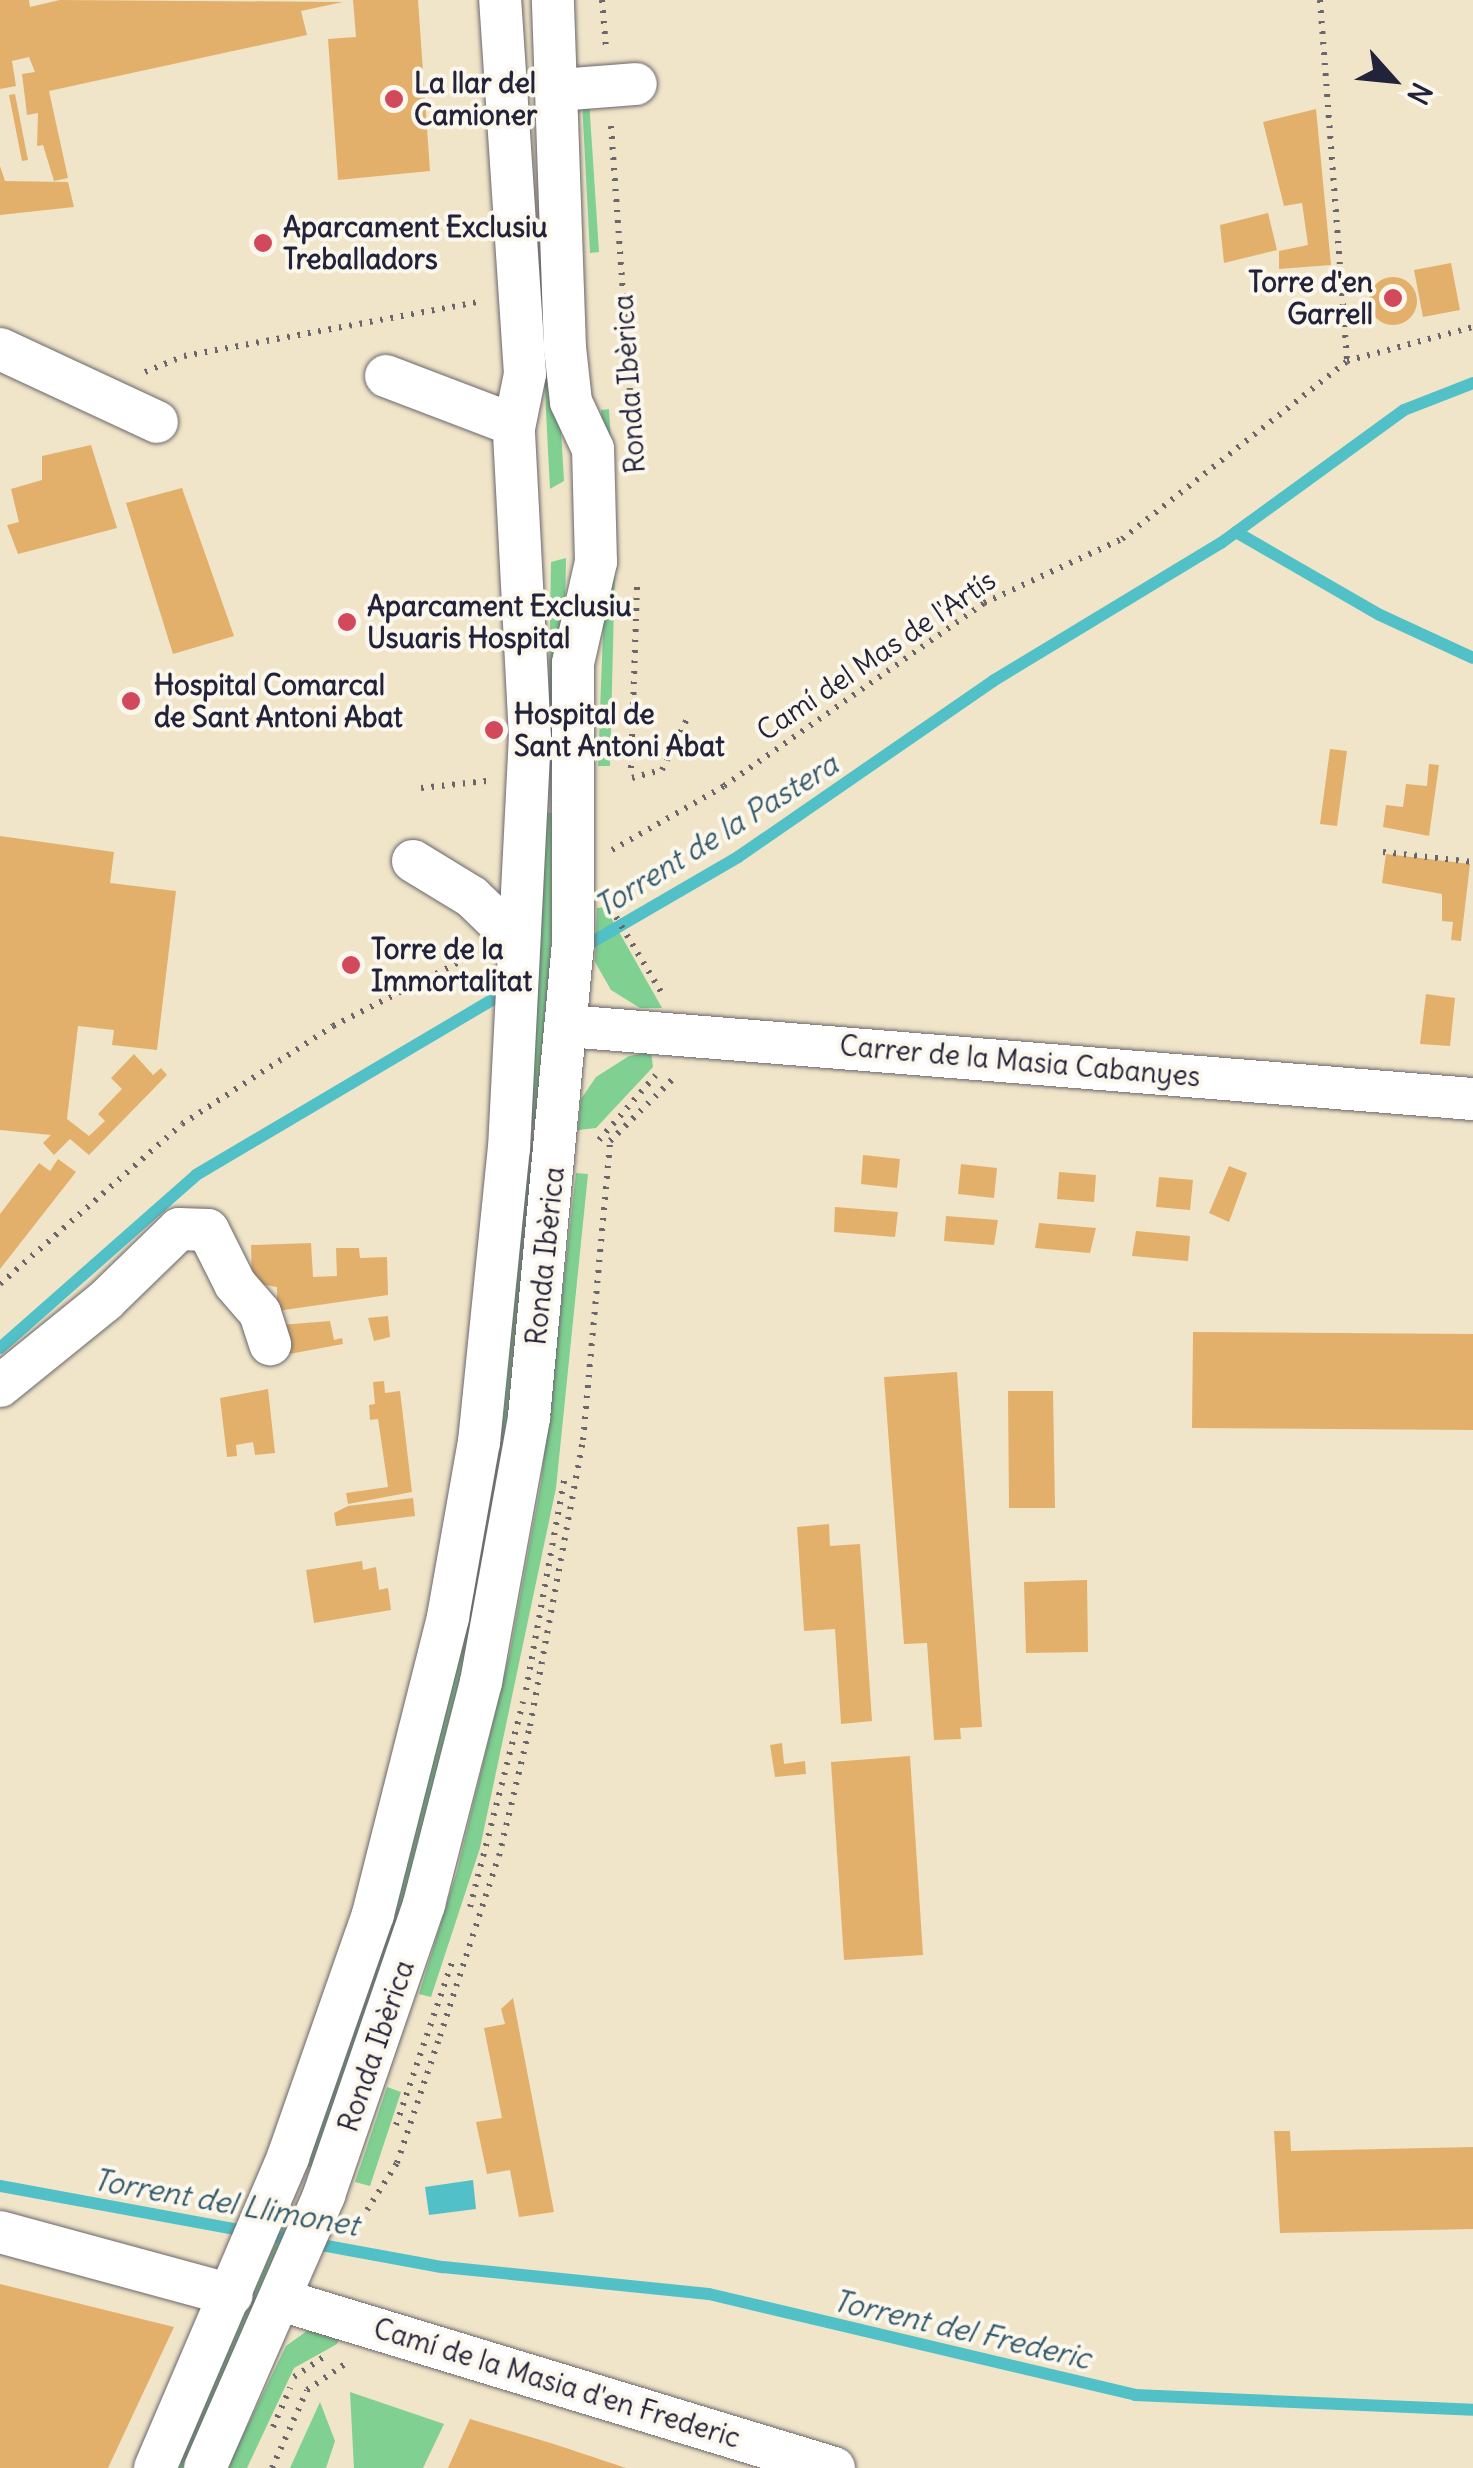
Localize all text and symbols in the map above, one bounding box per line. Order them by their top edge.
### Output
north arrow [1343,30,1443,130]
place label: La llar del Camioner [414,66,537,132]
text: N [1399,77,1440,110]
marker: La llar del Camioner [383,88,405,110]
place label: Aparcament Exclusiu Treballadors [283,210,548,276]
marker: Aparcament Exclusiu Treballadors [252,232,274,254]
place label: Torre d'en Garrell [1248,265,1373,331]
marker: Torre d'en Garrell [1382,287,1404,309]
street label: Ronda Ibèrica [606,293,652,475]
street label: Camí del Mas de l'Artís [750,563,1002,747]
place label: Aparcament Exclusiu Usuaris Hospital [367,589,632,655]
marker: Aparcament Exclusiu Usuaris Hospital [336,611,358,633]
place label: Hospital Comarcal de Sant Antoni Abat [154,668,403,734]
marker: Hospital Comarcal de Sant Antoni Abat [118,688,144,714]
place label: Hospital de Sant Antoni Abat [514,697,725,763]
marker: Hospital de Sant Antoni Abat [483,719,505,741]
water label: Torrent de la Pastera [588,746,844,924]
place label: Torre de la Immortalitat [371,932,532,998]
marker: Torre de la Immortalitat [340,954,362,976]
street label: Carrer de la Masia Cabanyes [838,1028,1202,1094]
street label: Ronda Ibèrica [519,1165,571,1347]
street label: Ronda Ibèrica [331,1956,421,2136]
water label: Torrent del Llimonet [91,2161,361,2243]
water label: Torrent del Frederic [830,2282,1094,2376]
street label: Camí de la Masia d'en Frederic [370,2311,744,2455]

